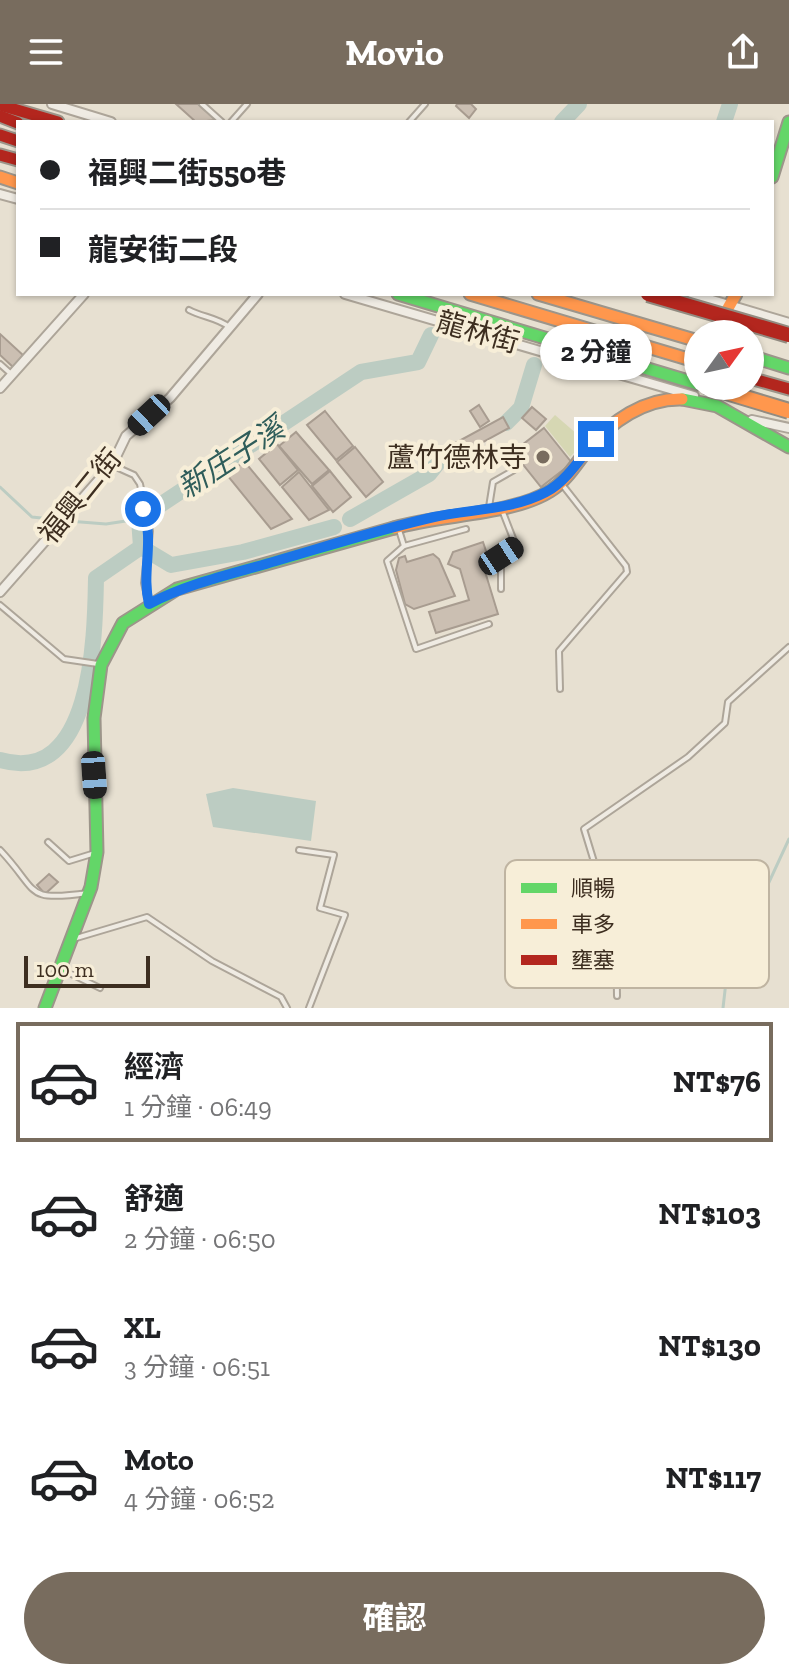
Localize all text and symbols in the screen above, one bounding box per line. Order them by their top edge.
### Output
icon: menu [24,30,68,74]
icon: share [721,30,765,74]
text: Movio [345,31,444,74]
text: 福興二街550巷 [88,155,287,191]
text: 龍安街二段 [88,232,238,268]
street label: 龍林街 [433,305,523,359]
north arrow [684,320,764,400]
map controls [684,320,764,400]
callout: 2 分鐘 [540,323,652,379]
text: 2 分鐘 [561,336,631,368]
car [123,390,175,440]
water label: 新庄子溪 [171,408,294,506]
route end [578,421,614,457]
place label: 蘆竹德林寺 [387,441,527,474]
street label: 福興二街 [32,442,128,550]
marker: 蘆竹德林寺 [534,448,552,466]
route start [125,491,161,527]
car [474,533,528,579]
car [80,750,108,800]
legend [505,860,769,988]
text: 順暢 [571,875,615,902]
text: 車多 [571,911,615,938]
text: 壅塞 [571,947,615,974]
scale bar [24,952,150,988]
text: 100 m [36,956,94,983]
icon: car [28,1046,100,1118]
text: 經濟 [124,1049,184,1085]
text: NT$76 [673,1064,761,1100]
text: 1 分鐘 · 06:49 [124,1091,272,1123]
icon: car [28,1178,100,1250]
text: 舒適 [124,1181,184,1217]
text: NT$103 [659,1196,761,1232]
text: 2 分鐘 · 06:50 [124,1223,276,1255]
icon: car [28,1310,100,1382]
text: XL [124,1310,161,1346]
text: NT$130 [659,1328,761,1364]
text: 3 分鐘 · 06:51 [124,1351,270,1383]
icon: car [28,1442,100,1514]
text: Moto [124,1442,194,1478]
text: NT$117 [665,1460,761,1496]
text: 4 分鐘 · 06:52 [124,1483,275,1515]
button: 確認 [24,1572,765,1664]

